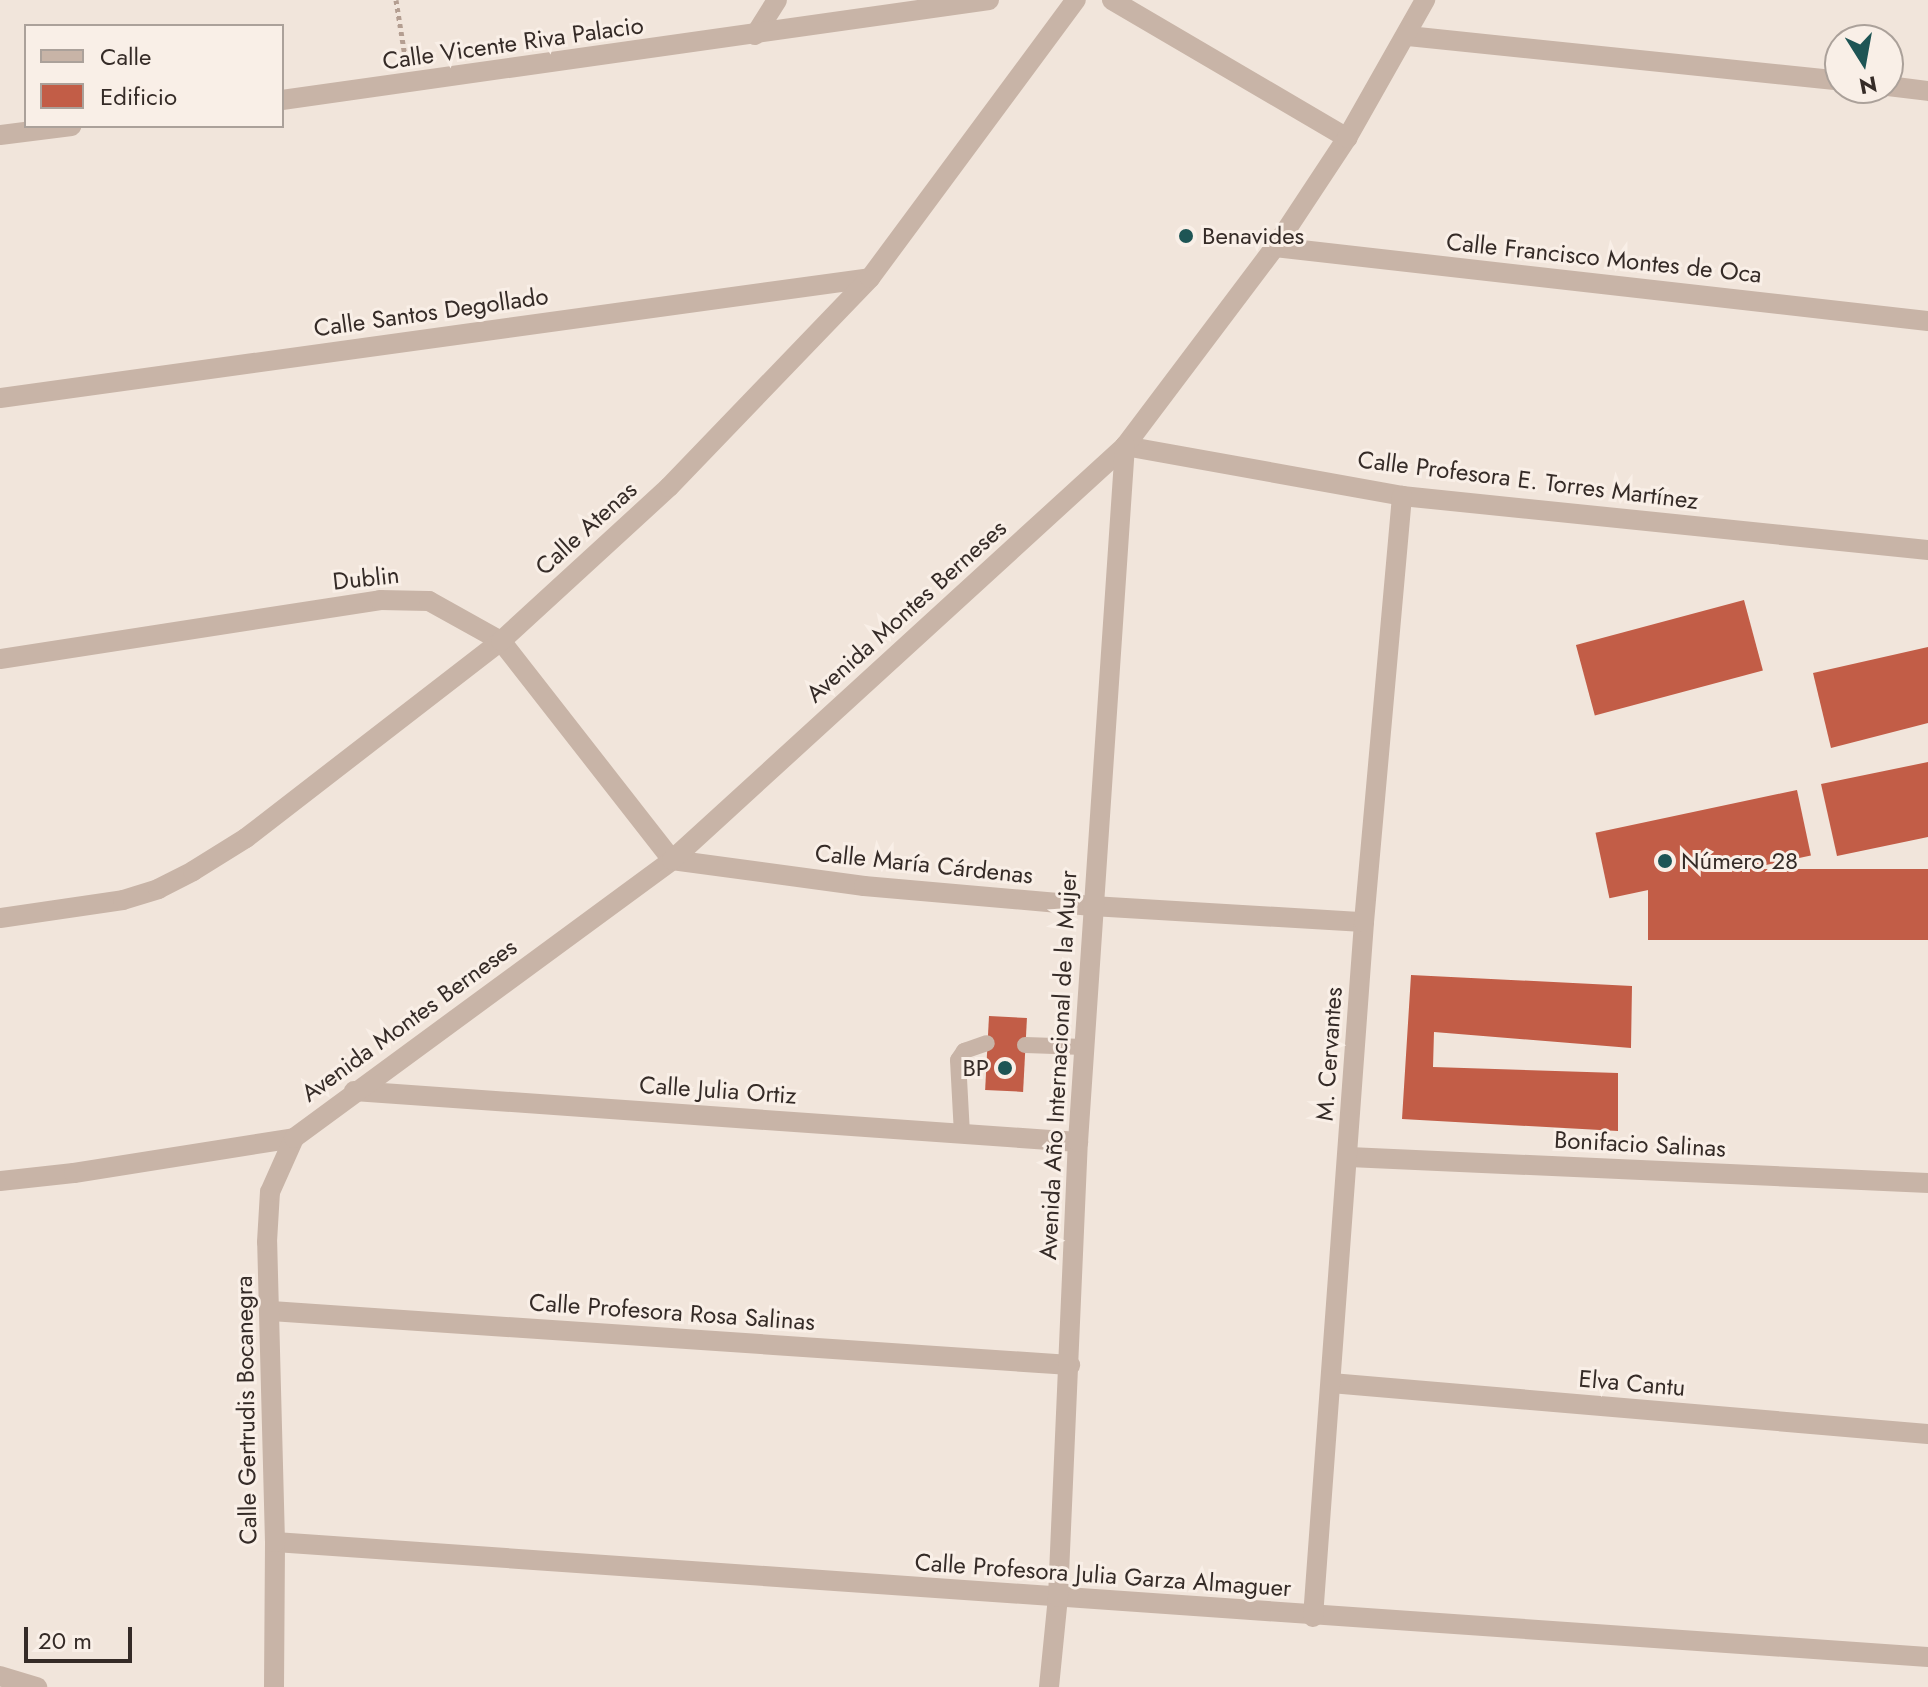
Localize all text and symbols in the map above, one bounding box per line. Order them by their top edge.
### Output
street label: Calle Vicente Riva Palacio [381,10,645,76]
legend [24,24,284,128]
north arrow [1824,24,1904,104]
text: Calle [100,39,151,74]
text: N [1857,68,1880,103]
text: Edificio [100,79,177,114]
place label: Benavides [1202,222,1304,250]
marker: Benavides [1177,227,1195,245]
street label: Calle Francisco Montes de Oca [1445,227,1763,289]
street label: Calle Santos Degollado [312,281,550,343]
street label: Calle Profesora E. Torres Martínez [1356,445,1700,515]
street label: Calle Atenas [529,475,643,581]
street label: Avenida Montes Berneses [800,514,1012,708]
street label: Dublin [331,560,401,596]
street label: Calle María Cárdenas [814,838,1034,890]
place label: Número 28 [1681,847,1798,875]
marker: Número 28 [1656,852,1674,870]
street label: Avenida Año Internacional de la Mujer [1033,870,1083,1260]
street label: Avenida Montes Berneses [296,932,522,1108]
street label: M. Cervantes [1310,986,1348,1122]
place label: BP [962,1054,989,1082]
marker: BP [996,1059,1014,1077]
street label: Calle Julia Ortiz [638,1070,798,1110]
street label: Bonifacio Salinas [1553,1125,1727,1163]
street label: Calle Gertrudis Bocanegra [229,1275,263,1545]
street label: Calle Profesora Rosa Salinas [528,1288,816,1336]
street label: Elva Cantu [1577,1364,1687,1402]
street label: Calle Profesora Julia Garza Almaguer [914,1547,1292,1603]
scale bar [28,1611,136,1661]
text: 20 m [38,1623,92,1658]

